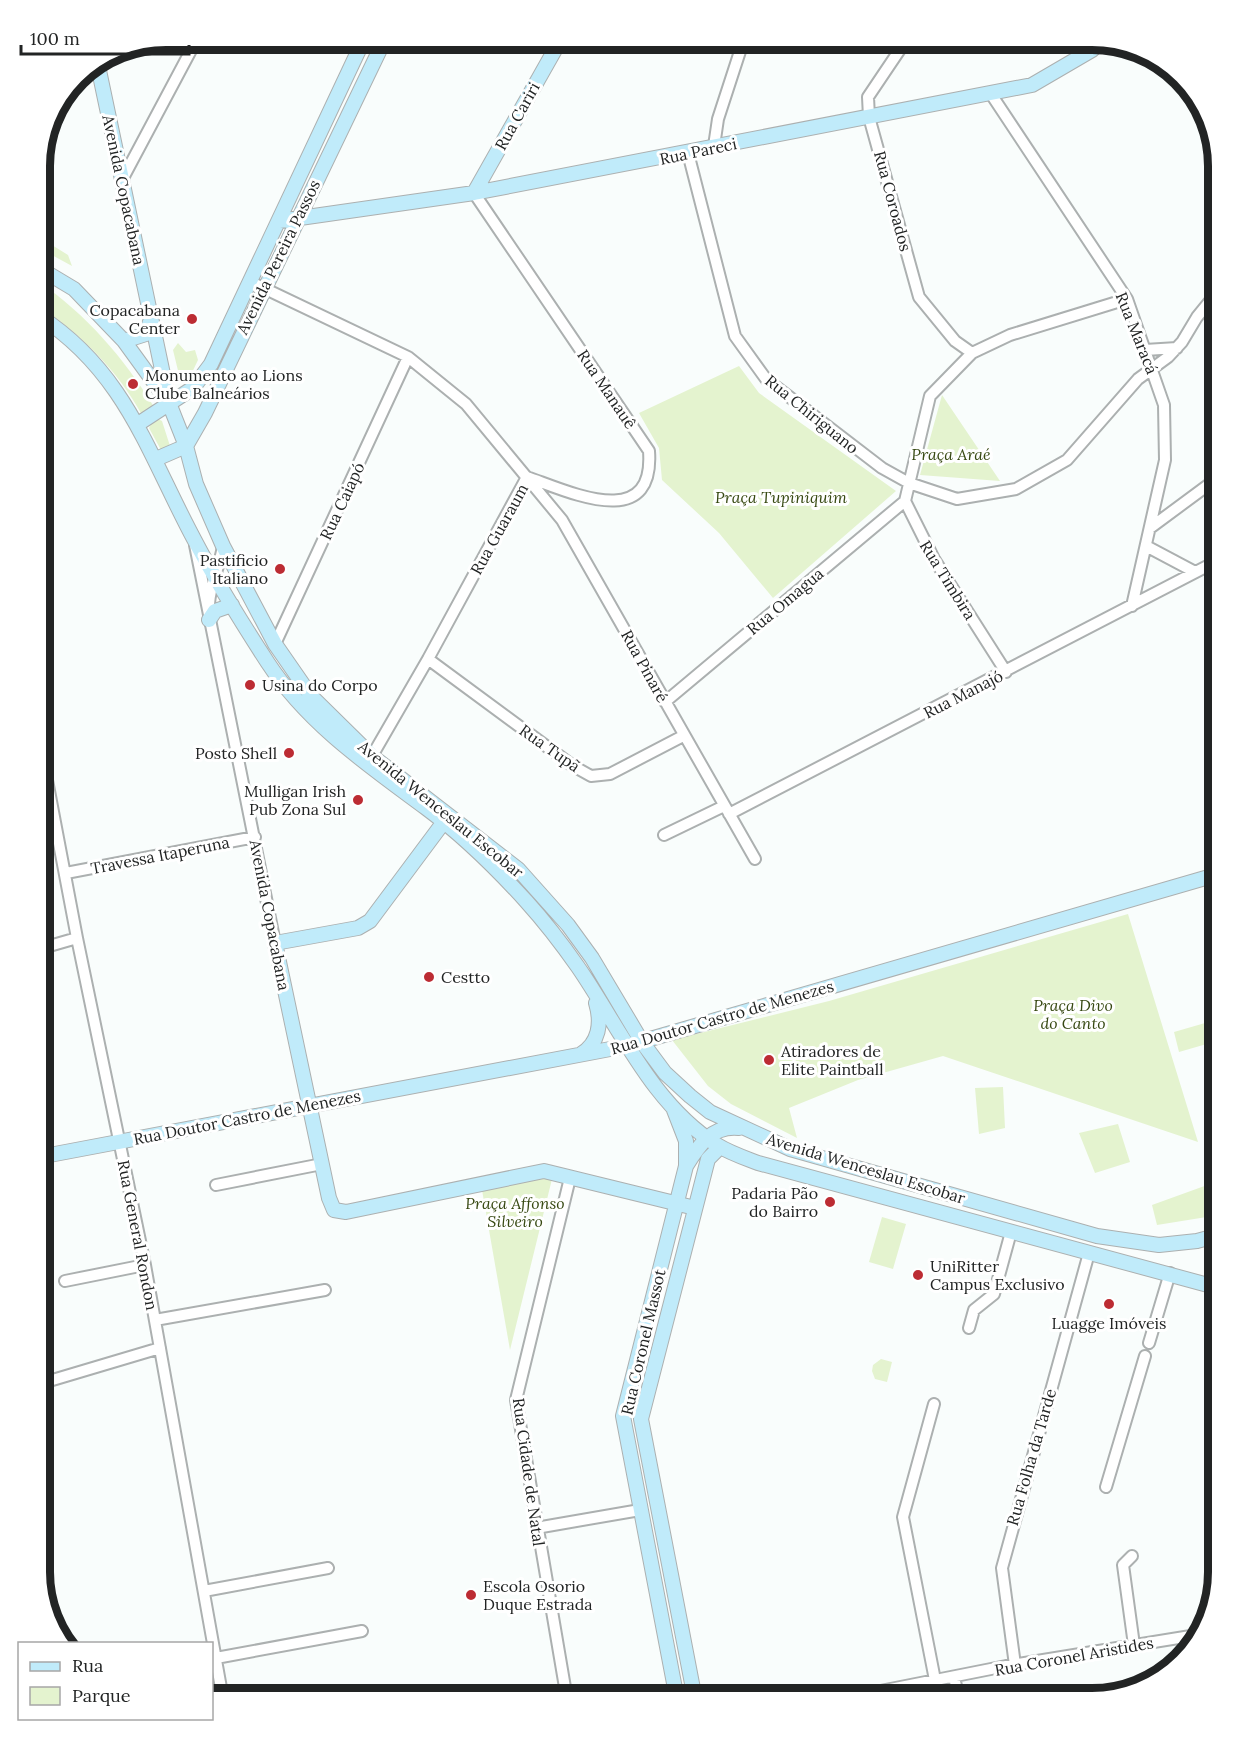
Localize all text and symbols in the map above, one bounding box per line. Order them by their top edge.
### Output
scale bar [21,18,189,56]
text: 100 m [30,27,80,50]
street label: Rua Cariri [490,79,544,153]
street label: Avenida Copacabana [98,112,150,267]
street label: Rua Pareci [658,133,738,169]
street label: Rua Coroados [870,148,916,254]
street label: Avenida Pereira Passos [231,176,324,338]
street label: Rua Maracá [1111,289,1163,377]
place label: Copacabana Center [89,300,180,338]
marker: Copacabana Center [185,312,199,326]
street label: Rua Manauê [573,346,641,433]
place label: Monumento ao Lions Clube Balneários [145,365,303,403]
street label: Rua Chiriguano [761,370,863,458]
marker: Monumento ao Lions Clube Balneários [126,377,140,391]
park label: Praça Araé [911,444,991,464]
street label: Rua Caiapó [315,459,369,543]
street label: Rua Guaraum [466,480,532,578]
park label: Praça Tupiniquim [715,487,847,507]
street label: Rua Timbira [916,537,980,623]
place label: Pastificio Italiano [200,550,268,588]
marker: Pastificio Italiano [273,562,287,576]
street label: Rua Omagua [743,563,827,639]
street label: Rua Pinaré [617,626,673,706]
street label: Rua Manajó [920,665,1006,723]
place label: Usina do Corpo [262,675,378,695]
marker: Usina do Corpo [243,678,257,692]
street label: Rua Tupã [516,720,584,776]
street label: Avenida Wenceslau Escobar [354,736,528,882]
place label: Posto Shell [195,743,277,763]
marker: Posto Shell [282,746,296,760]
place label: Mulligan Irish Pub Zona Sul [244,781,346,819]
marker: Mulligan Irish Pub Zona Sul [351,793,365,807]
street label: Travessa Itaperuna [89,832,231,878]
street label: Avenida Copacabana [245,837,294,992]
place label: Cestto [441,967,490,987]
marker: Cestto [422,970,436,984]
street label: Rua Doutor Castro de Menezes [608,976,836,1058]
park label: Praça Divo do Canto [1033,995,1113,1033]
place label: Atiradores de Elite Paintball [780,1041,884,1079]
marker: Atiradores de Elite Paintball [762,1053,776,1067]
street label: Rua Doutor Castro de Menezes [132,1085,362,1149]
street label: Avenida Wenceslau Escobar [763,1128,968,1208]
street label: Rua General Rondon [114,1158,162,1312]
place label: Padaria Pão do Bairro [731,1183,818,1221]
park label: Praça Affonso Silveiro [465,1193,565,1231]
marker: Padaria Pão do Bairro [823,1195,837,1209]
place label: UniRitter Campus Exclusivo [930,1256,1065,1294]
street label: Rua Coronel Massot [616,1266,670,1417]
marker: UniRitter Campus Exclusivo [911,1268,925,1282]
marker: Luagge Imóveis [1102,1297,1116,1311]
place label: Luagge Imóveis [1052,1313,1166,1333]
street label: Rua Folha da Tarde [1002,1386,1060,1528]
street label: Rua Cidade de Natal [509,1397,549,1547]
place label: Escola Osorio Duque Estrada [483,1576,593,1614]
marker: Escola Osorio Duque Estrada [464,1588,478,1602]
street label: Rua Coronel Aristides [993,1632,1155,1680]
legend [18,1642,213,1720]
text: Rua [72,1654,103,1677]
text: Parque [72,1684,131,1707]

